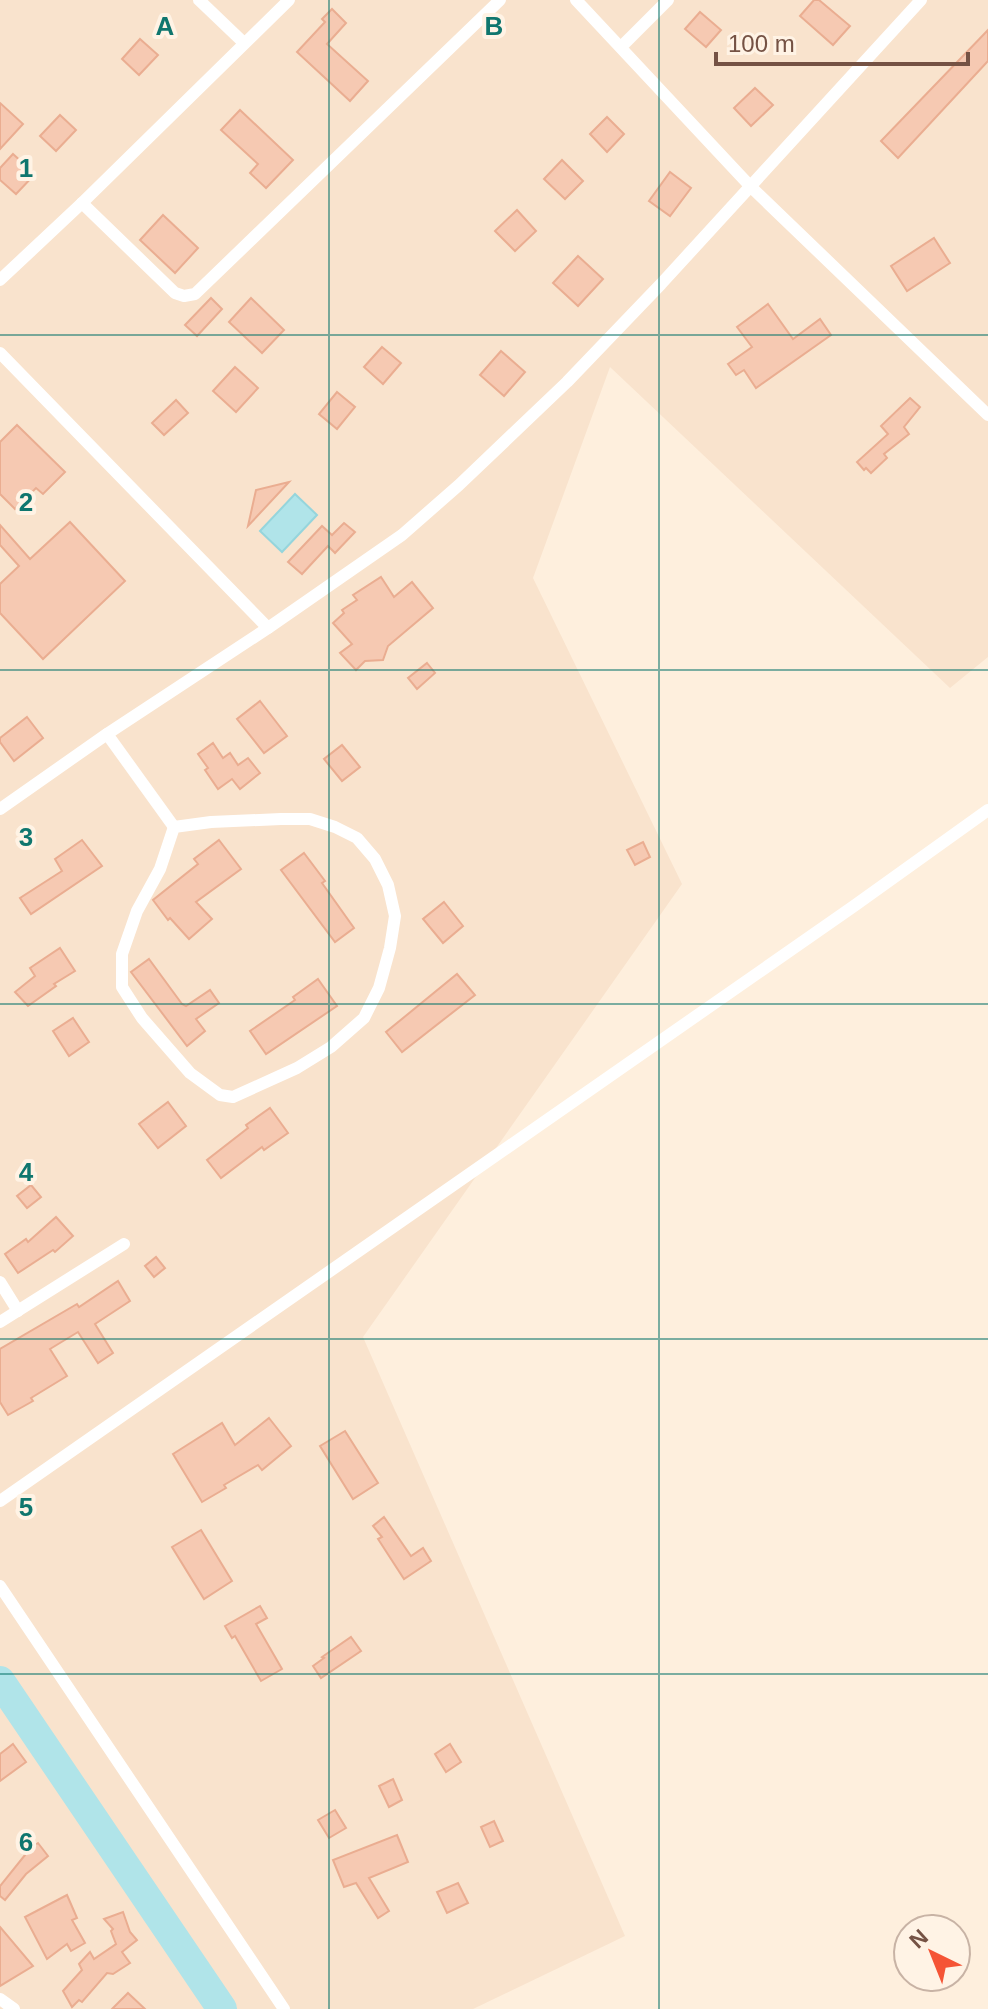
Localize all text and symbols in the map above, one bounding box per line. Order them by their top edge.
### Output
text: A [156,11,175,41]
text: B [485,11,503,41]
scale bar [716,16,968,66]
text: 100 m [728,30,795,57]
text: 1 [19,153,33,183]
text: 2 [19,487,33,517]
text: 3 [19,822,33,852]
text: 4 [19,1157,34,1187]
text: 5 [19,1492,33,1522]
text: 6 [19,1827,33,1857]
north arrow [892,1913,972,1993]
text: N [904,1924,933,1953]

